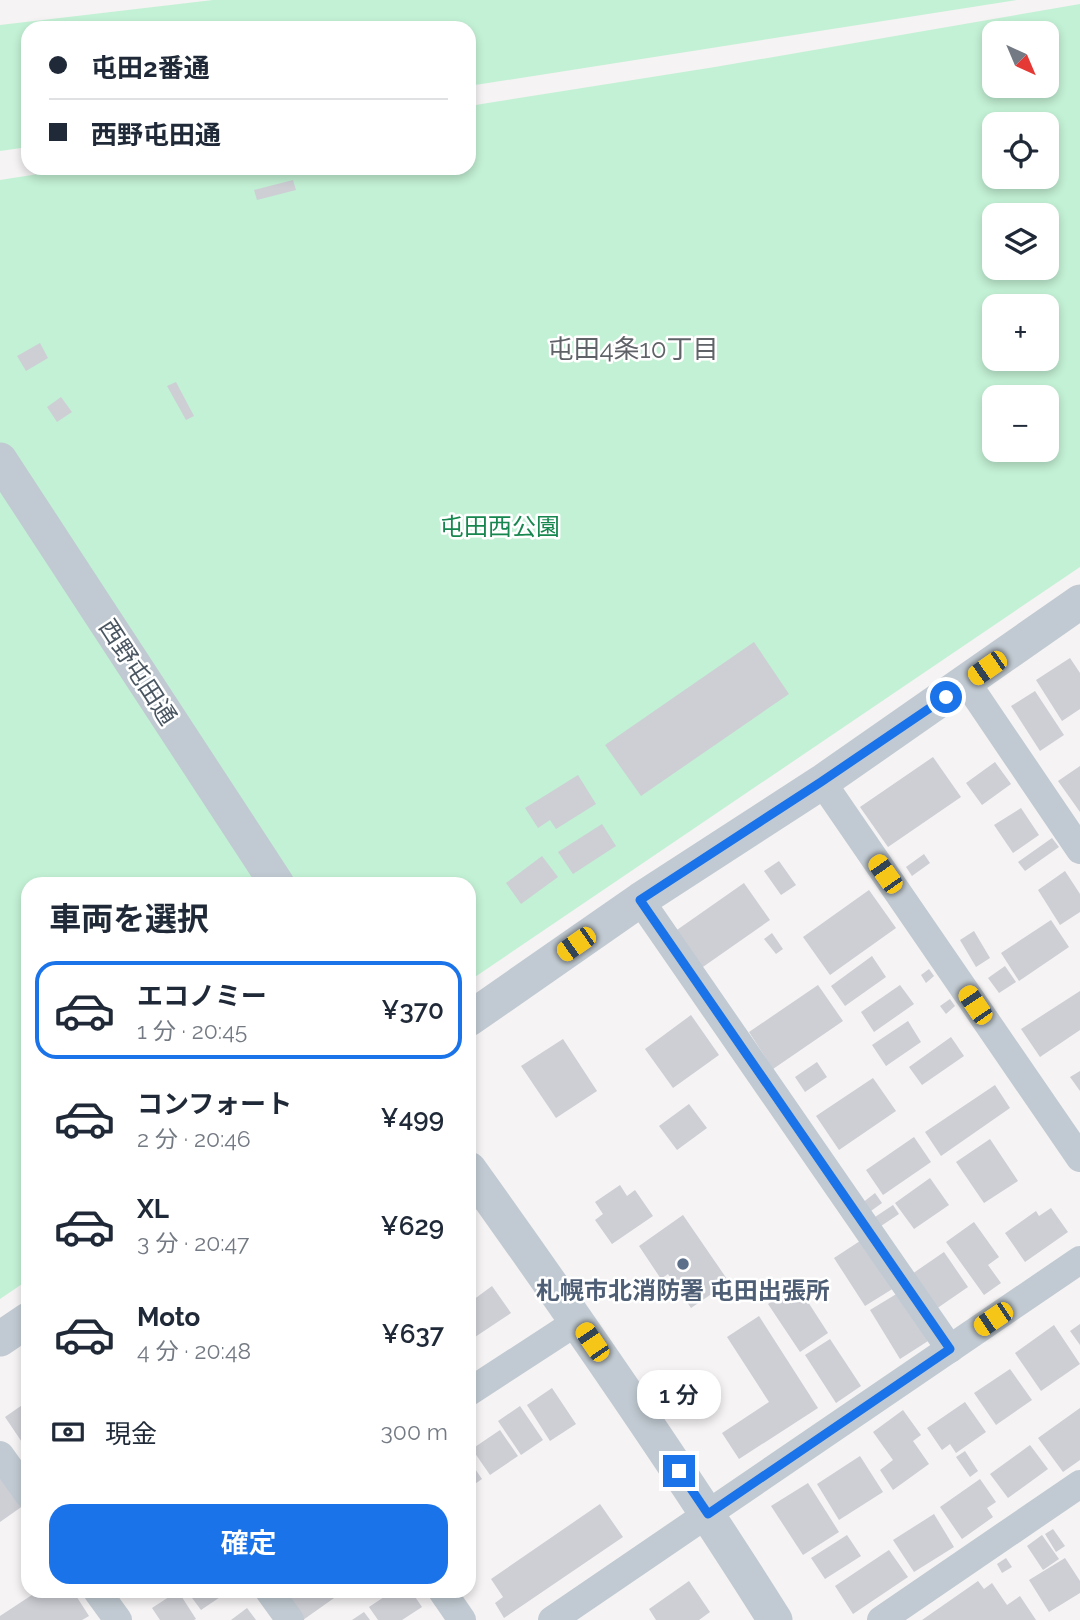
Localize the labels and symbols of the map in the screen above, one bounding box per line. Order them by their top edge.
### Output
north arrow [982,21,1059,98]
district label: 屯田4条10丁目 [547,334,719,364]
park label: 屯田西公園 [440,512,560,541]
street label: 西野屯田通 [93,614,183,730]
car [964,647,1011,689]
route start [930,681,962,713]
car [865,851,906,897]
car [553,923,600,965]
car [955,982,996,1028]
marker: 札幌市北消防署 屯田出張所 [675,1256,691,1272]
place label: 札幌市北消防署 屯田出張所 [536,1276,830,1305]
car [970,1299,1017,1339]
car [572,1319,613,1365]
callout: 1 分 [637,1370,721,1418]
route end [663,1455,695,1487]

